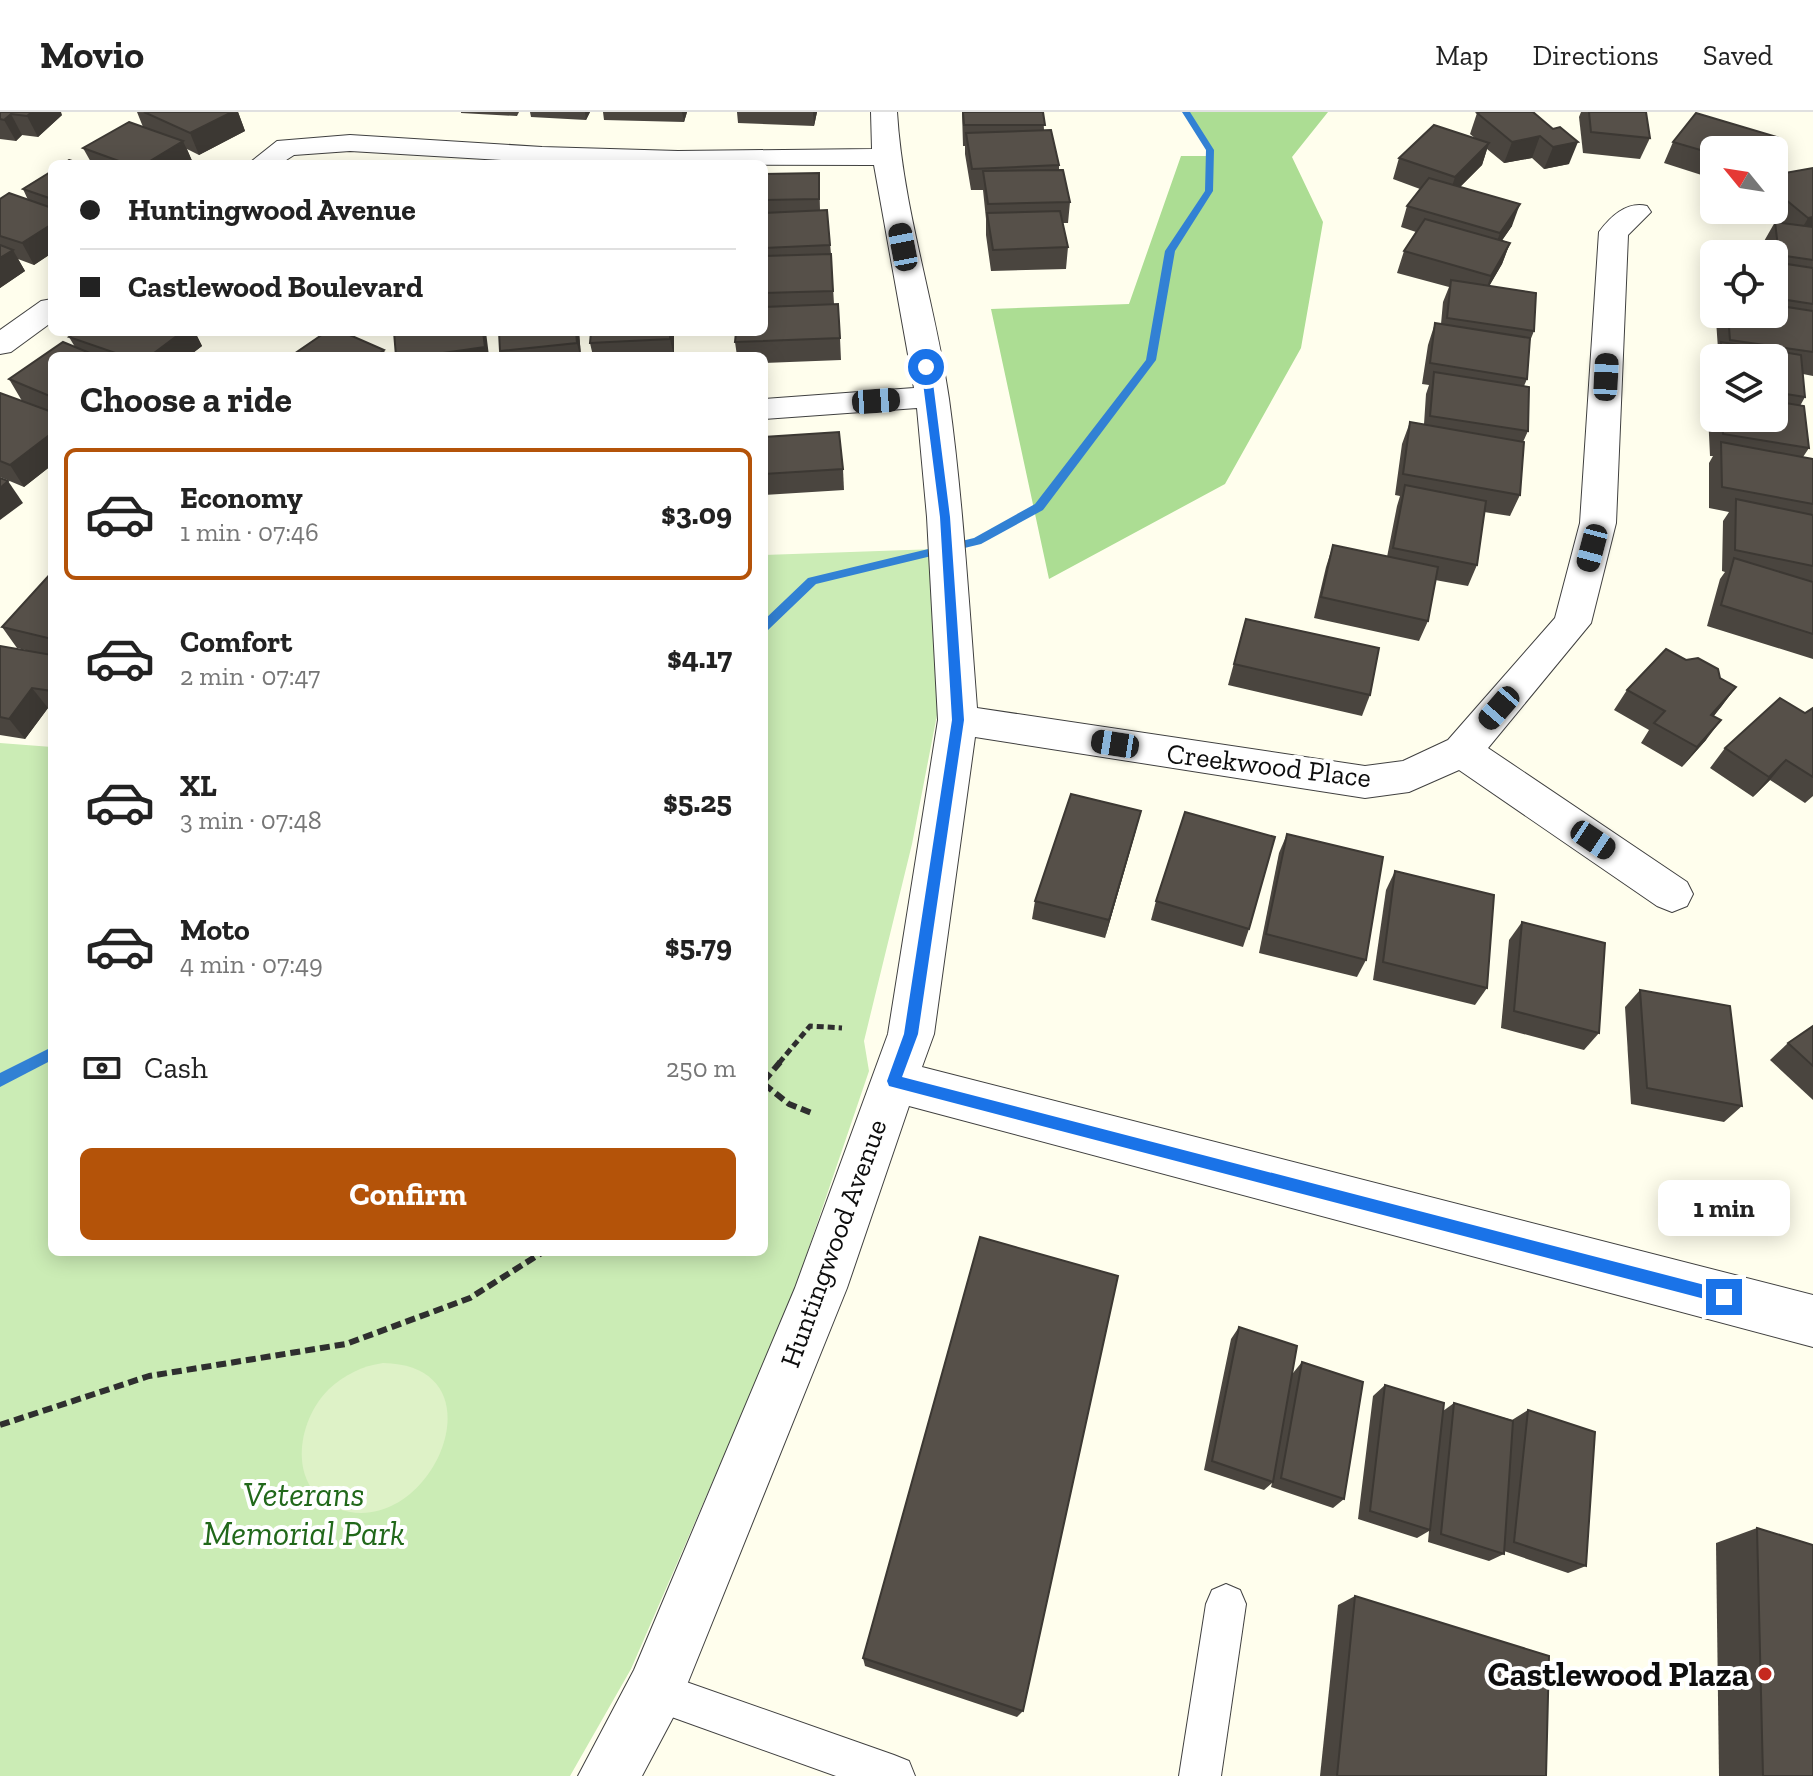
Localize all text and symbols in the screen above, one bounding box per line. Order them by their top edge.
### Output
text: Movio [40,32,144,78]
text: Map [1435,39,1488,72]
text: Directions [1532,39,1659,72]
text: Saved [1703,39,1773,72]
north arrow [1700,136,1788,224]
map controls [1700,136,1788,432]
text: Huntingwood Avenue [128,192,416,228]
car [887,221,919,273]
button: locate [1700,240,1788,328]
text: Castlewood Boulevard [128,269,423,305]
button: layers [1700,344,1788,432]
route start [908,349,944,385]
car [1593,352,1619,402]
text: Choose a ride [80,378,292,421]
car [851,387,901,415]
icon: car [84,478,156,550]
text: Economy [180,480,303,516]
text: $3.09 [661,496,732,532]
text: 1 min · 07:46 [180,516,319,548]
car [1574,522,1610,574]
icon: car [84,622,156,694]
text: Comfort [180,624,292,660]
text: $4.17 [667,640,732,676]
text: 2 min · 07:47 [180,660,320,692]
car [1474,682,1524,734]
car [1089,728,1141,760]
street label: Creekwood Place [1165,737,1373,794]
icon: car [84,766,156,838]
text: XL [180,768,217,804]
text: $5.25 [663,784,732,820]
text: 3 min · 07:48 [180,804,322,836]
car [1566,817,1620,863]
icon: car [84,910,156,982]
text: Moto [180,912,250,948]
text: $5.79 [665,928,732,964]
text: 4 min · 07:49 [180,948,323,980]
icon: cash [80,1046,124,1090]
text: Cash [144,1050,208,1086]
text: 250 m [666,1052,736,1084]
street label: Huntingwood Avenue [773,1115,894,1372]
button: Confirm [80,1148,736,1240]
callout: 1 min [1658,1181,1790,1237]
text: 1 min [1693,1192,1755,1224]
route end [1706,1279,1742,1315]
park label: Veterans Memorial Park [203,1474,405,1554]
place label: Castlewood Plaza [1488,1654,1749,1695]
marker: Castlewood Plaza [1756,1665,1774,1683]

